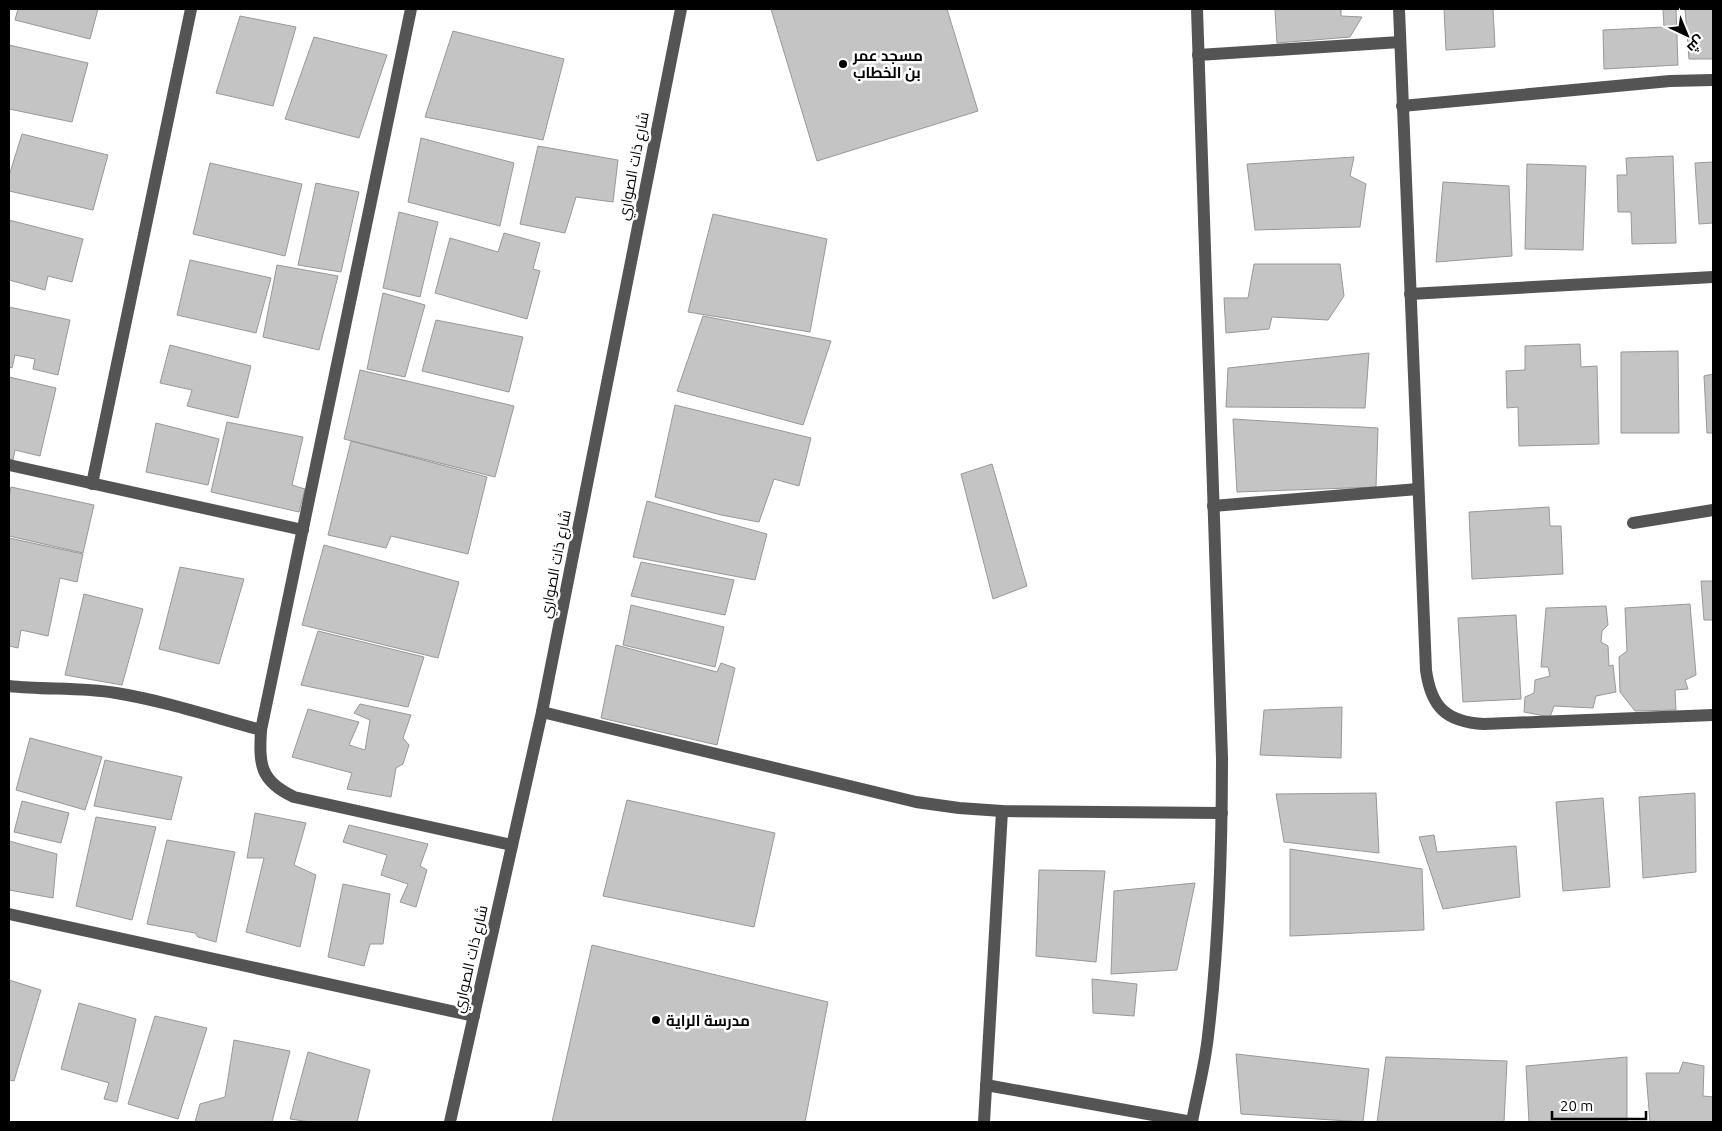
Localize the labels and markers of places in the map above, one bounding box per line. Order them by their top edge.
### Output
place label: مسجد عمر بن الخطاب [852,47,923,82]
marker: مسجد عمر بن الخطاب [837,58,849,70]
place label: مدرسة الراية [666,1012,750,1030]
marker: مدرسة الراية [650,1014,662,1026]

